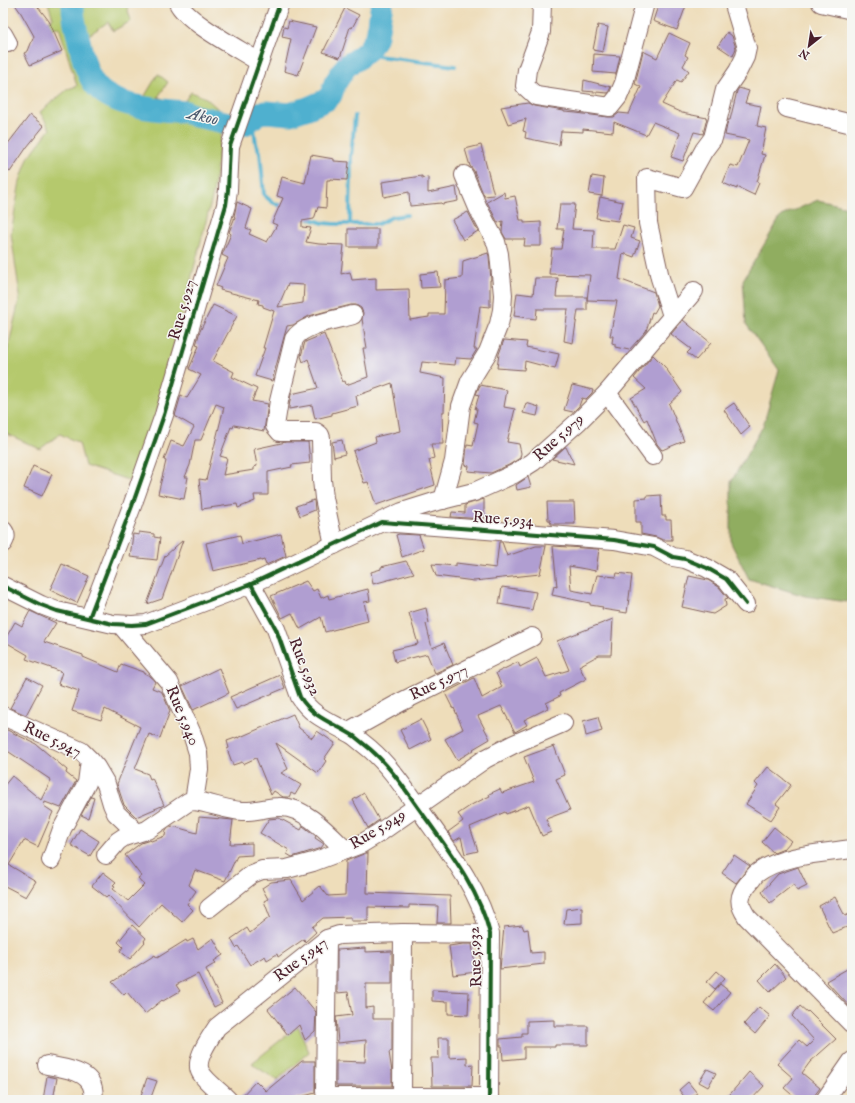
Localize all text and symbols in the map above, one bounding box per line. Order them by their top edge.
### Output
north arrow [789,26,829,66]
text: N [796,45,813,63]
water label: Akoo [184,103,221,131]
street label: Rue 5.927 [165,277,201,343]
street label: Rue 5.979 [529,410,589,466]
street label: Rue 5.934 [472,508,534,532]
street label: Rue 5.932 [283,635,325,699]
street label: Rue 5.977 [407,660,471,706]
street label: Rue 5.940 [160,683,204,749]
street label: Rue 5.947 [20,717,84,763]
street label: Rue 5.949 [346,805,410,855]
street label: Rue 5.932 [464,926,488,988]
street label: Rue 5.947 [270,933,332,987]

